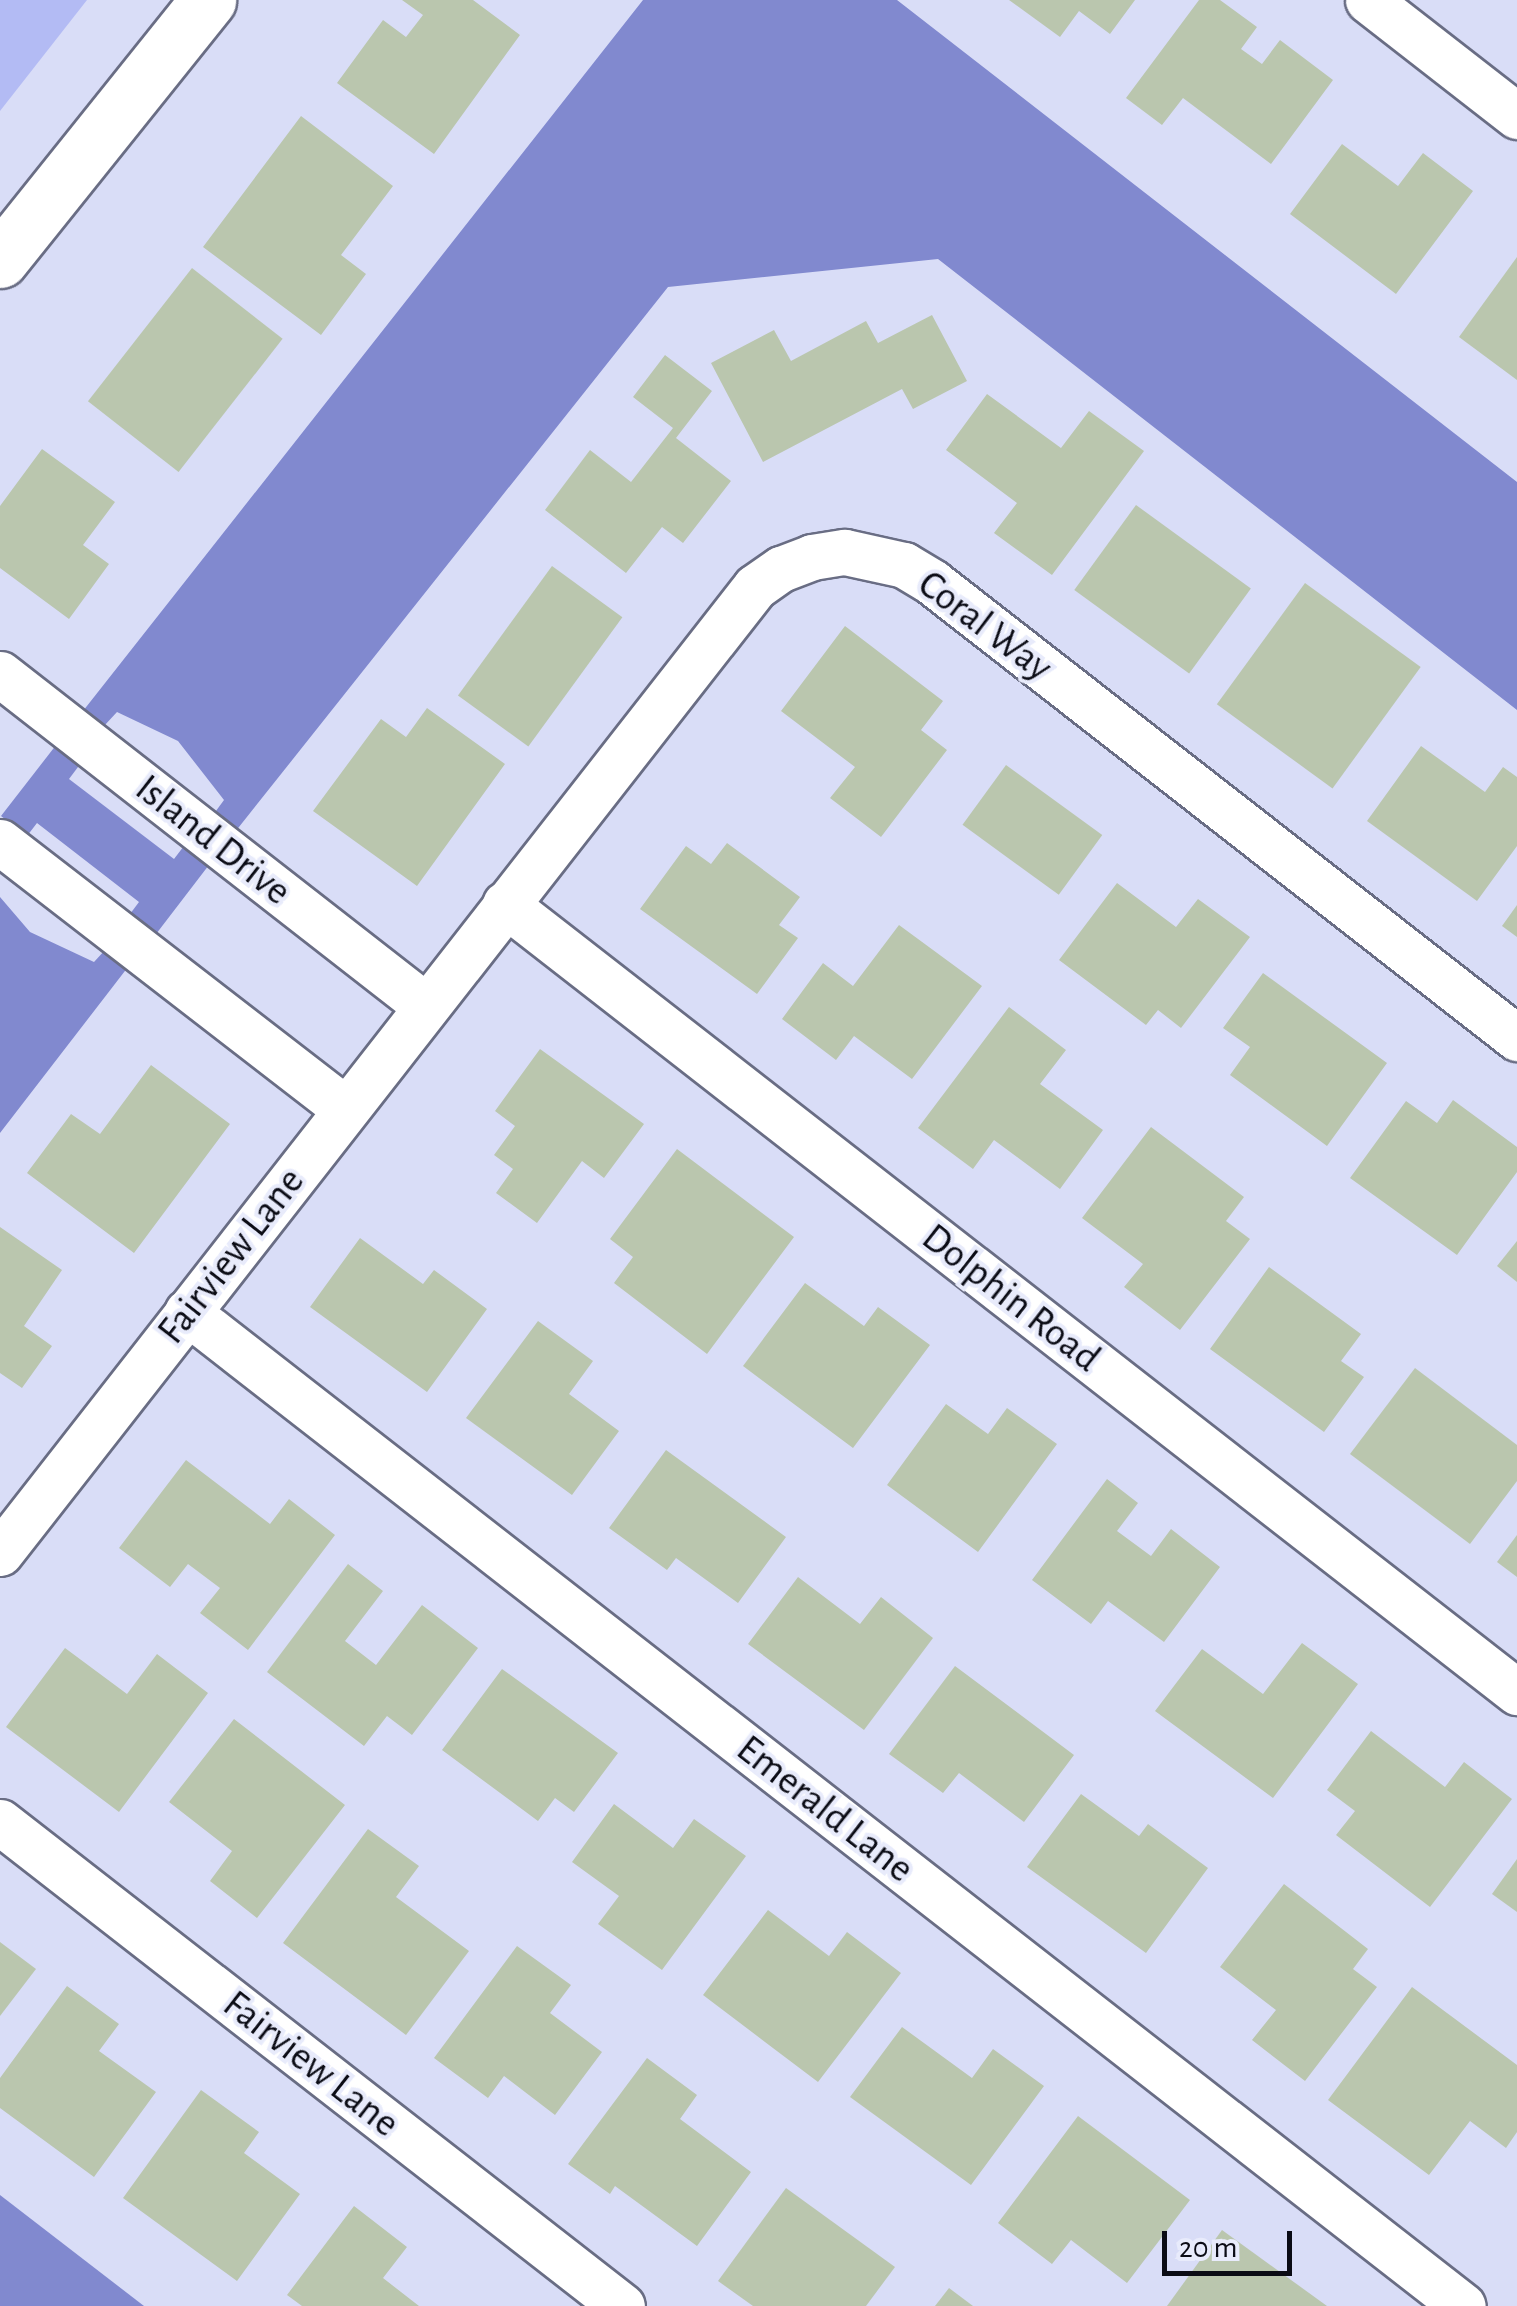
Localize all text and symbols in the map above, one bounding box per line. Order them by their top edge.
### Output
street label: Coral Way [909,560,1061,692]
street label: Island Drive [126,764,300,916]
street label: Fairview Lane [147,1158,315,1354]
street label: Dolphin Road [912,1214,1110,1382]
street label: Emerald Lane [727,1725,923,1893]
street label: Fairview Lane [213,1980,409,2148]
scale bar [1167,2211,1297,2273]
text: 20 m [1179,2233,1237,2263]

